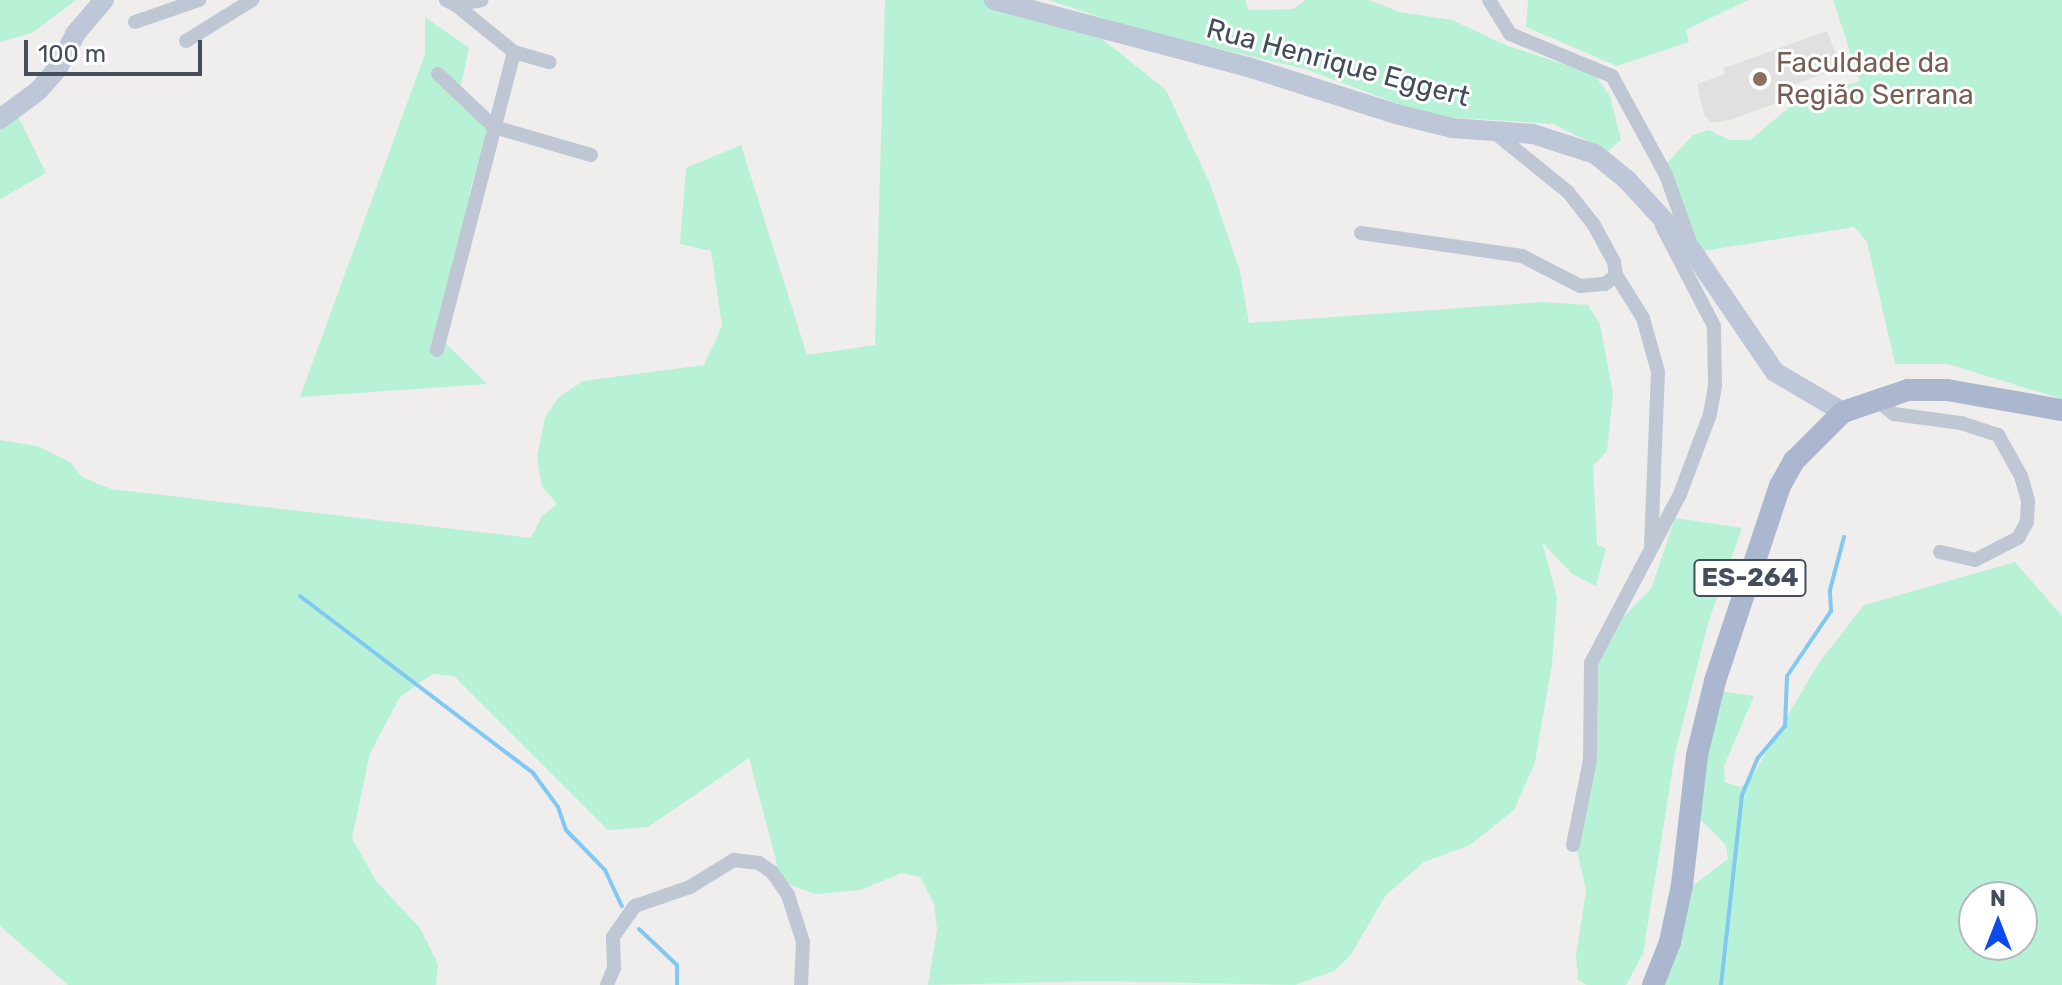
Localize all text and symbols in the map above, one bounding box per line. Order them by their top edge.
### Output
street label: Rua Henrique Eggert [1203,12,1473,114]
scale bar [28,24,206,74]
text: 100 m [38,40,106,68]
place label: Faculdade da Região Serrana [1776,46,1974,112]
marker: Faculdade da Região Serrana [1751,70,1769,88]
road number: ES-264 [1692,556,1808,600]
north arrow [1958,881,2038,961]
text: N [1990,885,2006,912]

